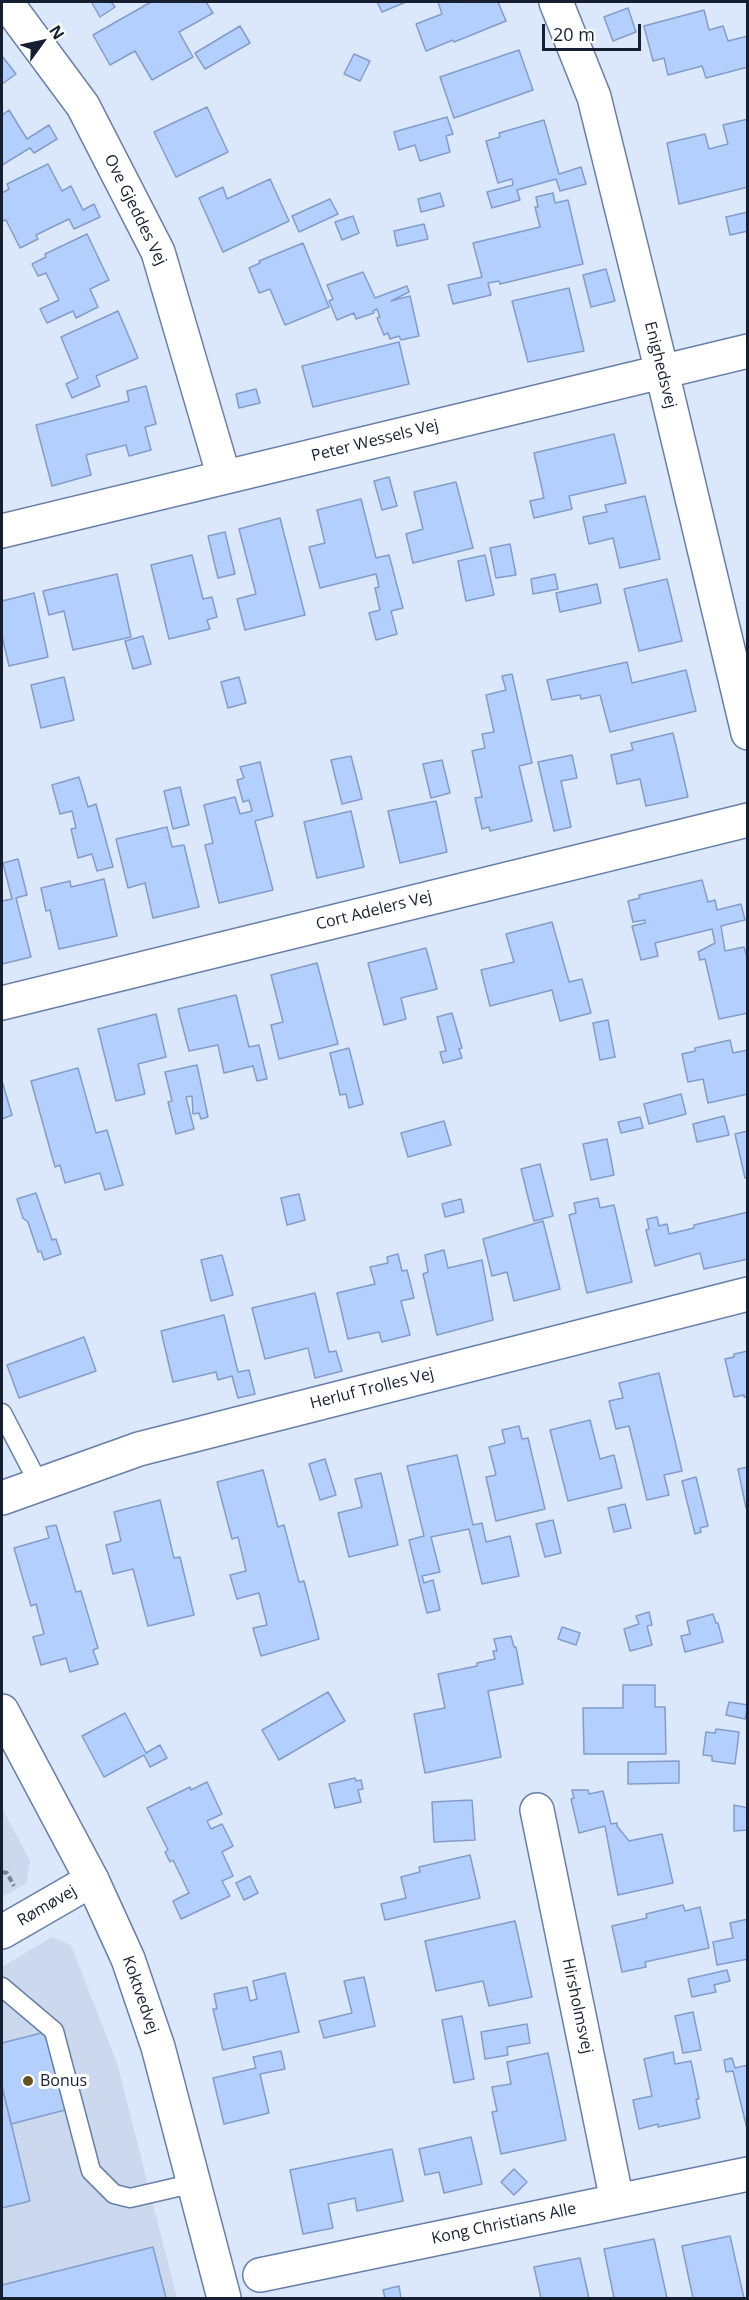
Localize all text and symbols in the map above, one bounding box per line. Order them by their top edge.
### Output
north arrow [12,12,72,72]
scale bar [545,12,644,50]
text: N [44,21,70,44]
text: 20 m [553,22,595,46]
street label: Ove Gjeddes Vej [100,151,170,269]
street label: Enighedsvej [640,320,680,410]
street label: Peter Wessels Vej [309,416,441,466]
street label: Cort Adelers Vej [314,887,434,935]
street label: Herluf Trolles Vej [308,1364,436,1414]
street label: Rømøvej [14,1881,80,1931]
street label: Koktvedvej [118,1953,162,2037]
street label: Hirsholmsvej [558,1957,596,2055]
place label: Bonus [40,2071,87,2091]
marker: Bonus [21,2074,35,2088]
street label: Kong Christians Alle [430,2199,578,2249]

